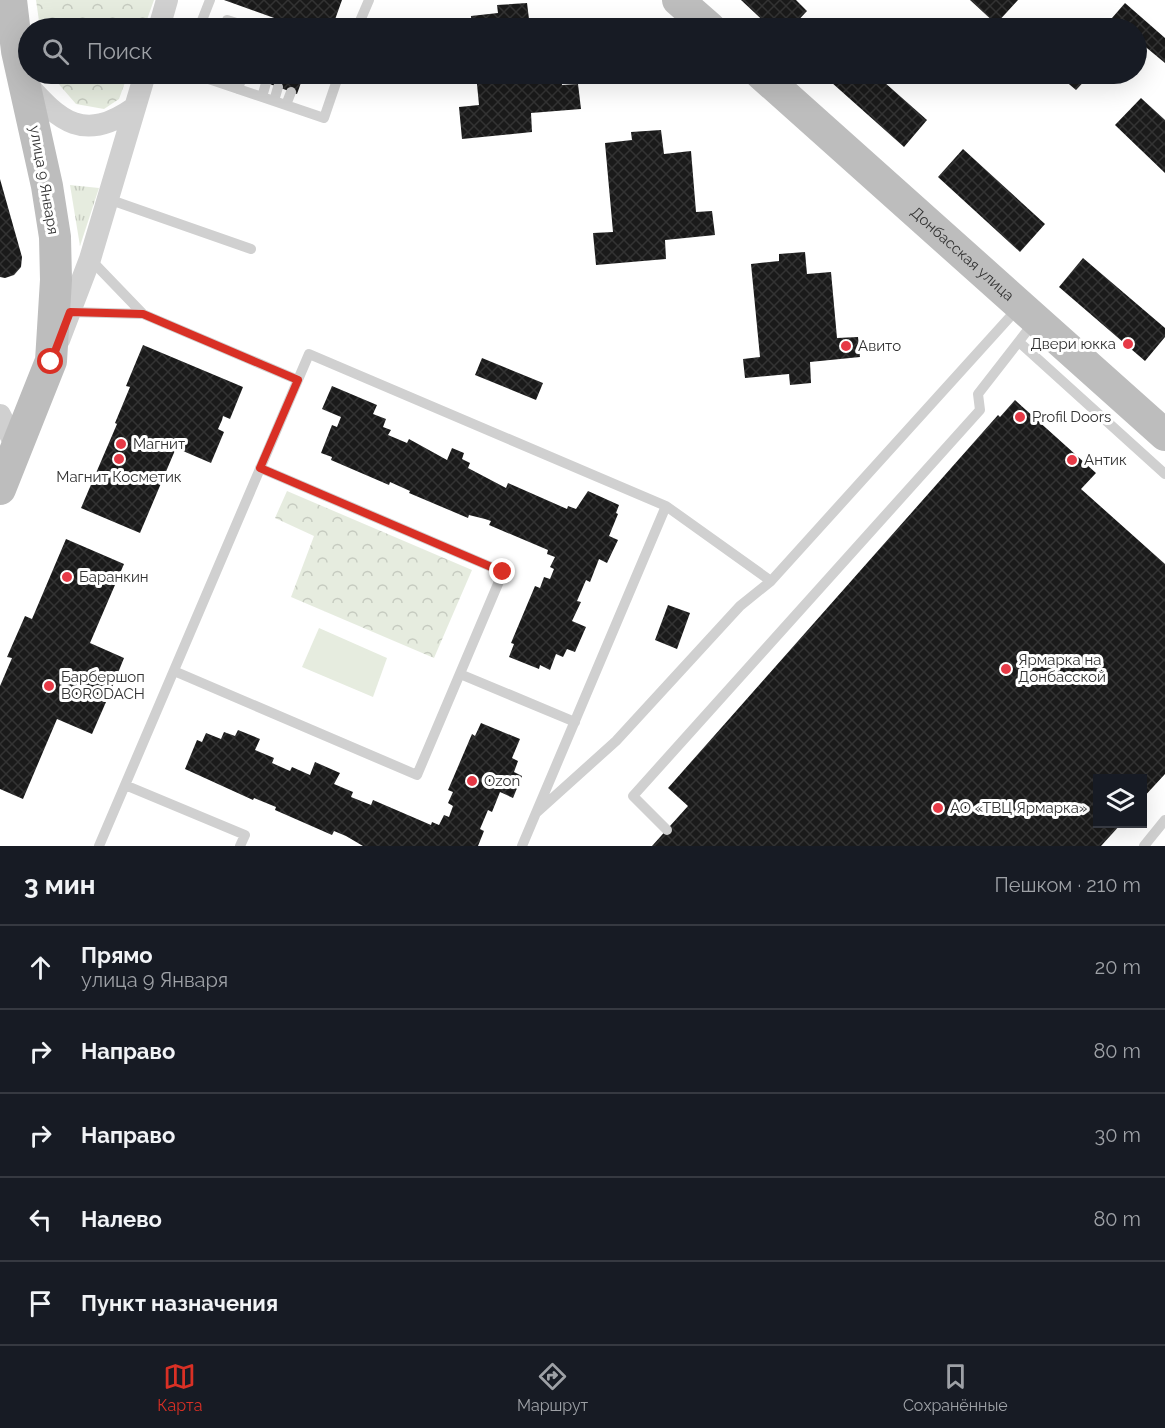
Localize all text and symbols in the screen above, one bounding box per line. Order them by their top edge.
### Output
search box [18,18,1147,84]
icon: search [39,35,72,68]
text: Поиск [87,38,152,64]
street label: улица 9 Января [26,124,62,236]
street label: Донбасская улица [907,203,1018,305]
place label: Двери юкка [1031,335,1116,353]
place label: Авито [858,337,901,355]
marker: Двери юкка [1121,337,1135,351]
marker: Авито [839,339,853,353]
route start [37,348,63,374]
place label: Profil Doors [1032,408,1111,426]
marker: Profil Doors [1013,410,1027,424]
place label: Магнит [133,435,185,453]
marker: Магнит [114,437,128,451]
place label: Антик [1084,451,1127,469]
marker: Магнит Косметик [112,452,126,466]
marker: Антик [1065,453,1079,467]
place label: Магнит Косметик [56,468,182,486]
route end [489,558,515,584]
place label: Баранкин [79,568,149,586]
marker: Баранкин [60,570,74,584]
place label: Ярмарка на Донбасской [1018,651,1106,686]
marker: Ярмарка на Донбасской [999,662,1013,676]
place label: Барбершоп BORODACH [61,668,145,703]
marker: Барбершоп BORODACH [42,679,56,693]
place label: Ozon [484,772,520,790]
marker: Ozon [465,774,479,788]
map controls [1093,774,1147,828]
button: layers [1093,774,1147,828]
place label: АО «ТВЦ Ярмарка» [950,799,1087,817]
marker: АО «ТВЦ Ярмарка» [931,801,945,815]
text: 3 мин [24,870,95,900]
text: Пешком · 210 m [995,873,1141,897]
text: Прямо [81,942,153,968]
icon: ahead [24,951,57,984]
text: 20 m [1095,955,1141,979]
text: улица 9 Января [81,968,228,992]
icon: right [24,1035,57,1068]
text: Направо [81,1038,175,1064]
text: 80 m [1093,1039,1141,1063]
icon: right [24,1119,57,1152]
text: Направо [81,1122,175,1148]
text: 30 m [1095,1123,1141,1147]
icon: left [24,1203,57,1236]
text: Налево [81,1206,162,1232]
text: 80 m [1093,1207,1141,1231]
icon: arrive [24,1287,57,1320]
text: Пункт назначения [81,1290,278,1316]
tab: Карта [157,1360,202,1415]
tab: Маршрут [517,1360,588,1415]
tab: Сохранённые [903,1360,1008,1415]

